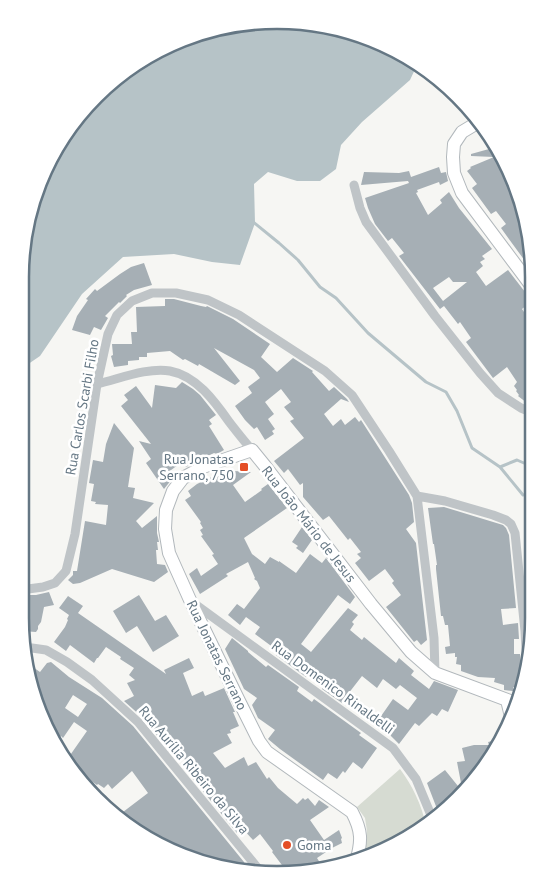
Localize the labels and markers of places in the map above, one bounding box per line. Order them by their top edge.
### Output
place label: Rua Jonatas Serrano, 750 [159,450,234,484]
marker: Rua Jonatas Serrano, 750 [238,461,250,473]
place label: Goma [297,836,331,854]
marker: Goma [281,839,293,851]

